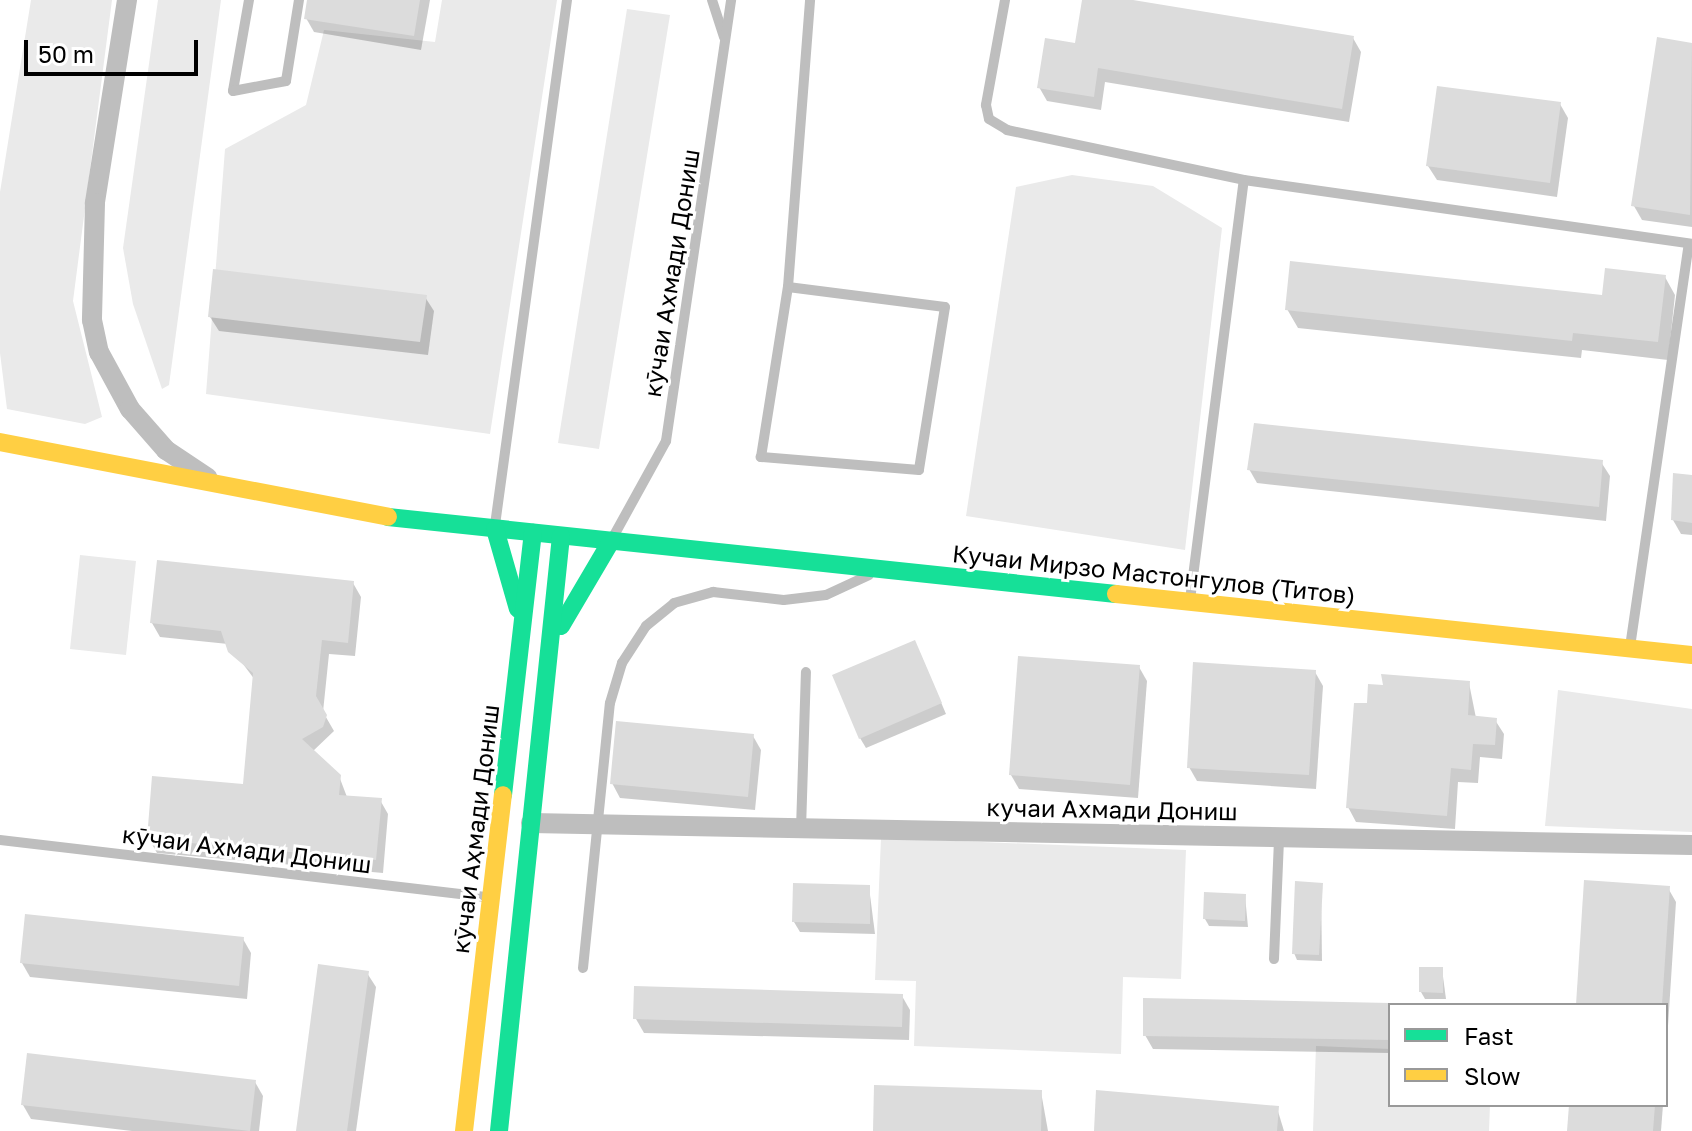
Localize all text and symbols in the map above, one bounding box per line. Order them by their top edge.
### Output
scale bar [28,24,202,74]
text: 50 m [38,39,94,68]
street label: кӯчаи Ахмади Дониш [637,147,705,399]
street label: Кучаи Мирзо Мастонгулов (Титов) [951,538,1357,610]
street label: кӯчаи Аҳмади Дониш [445,703,505,955]
street label: кучаи Ахмади Дониш [986,792,1238,826]
street label: кӯчаи Ахмади Дониш [121,819,373,879]
legend [1388,1003,1668,1107]
text: Fast [1464,1021,1514,1050]
text: Slow [1464,1061,1520,1090]

